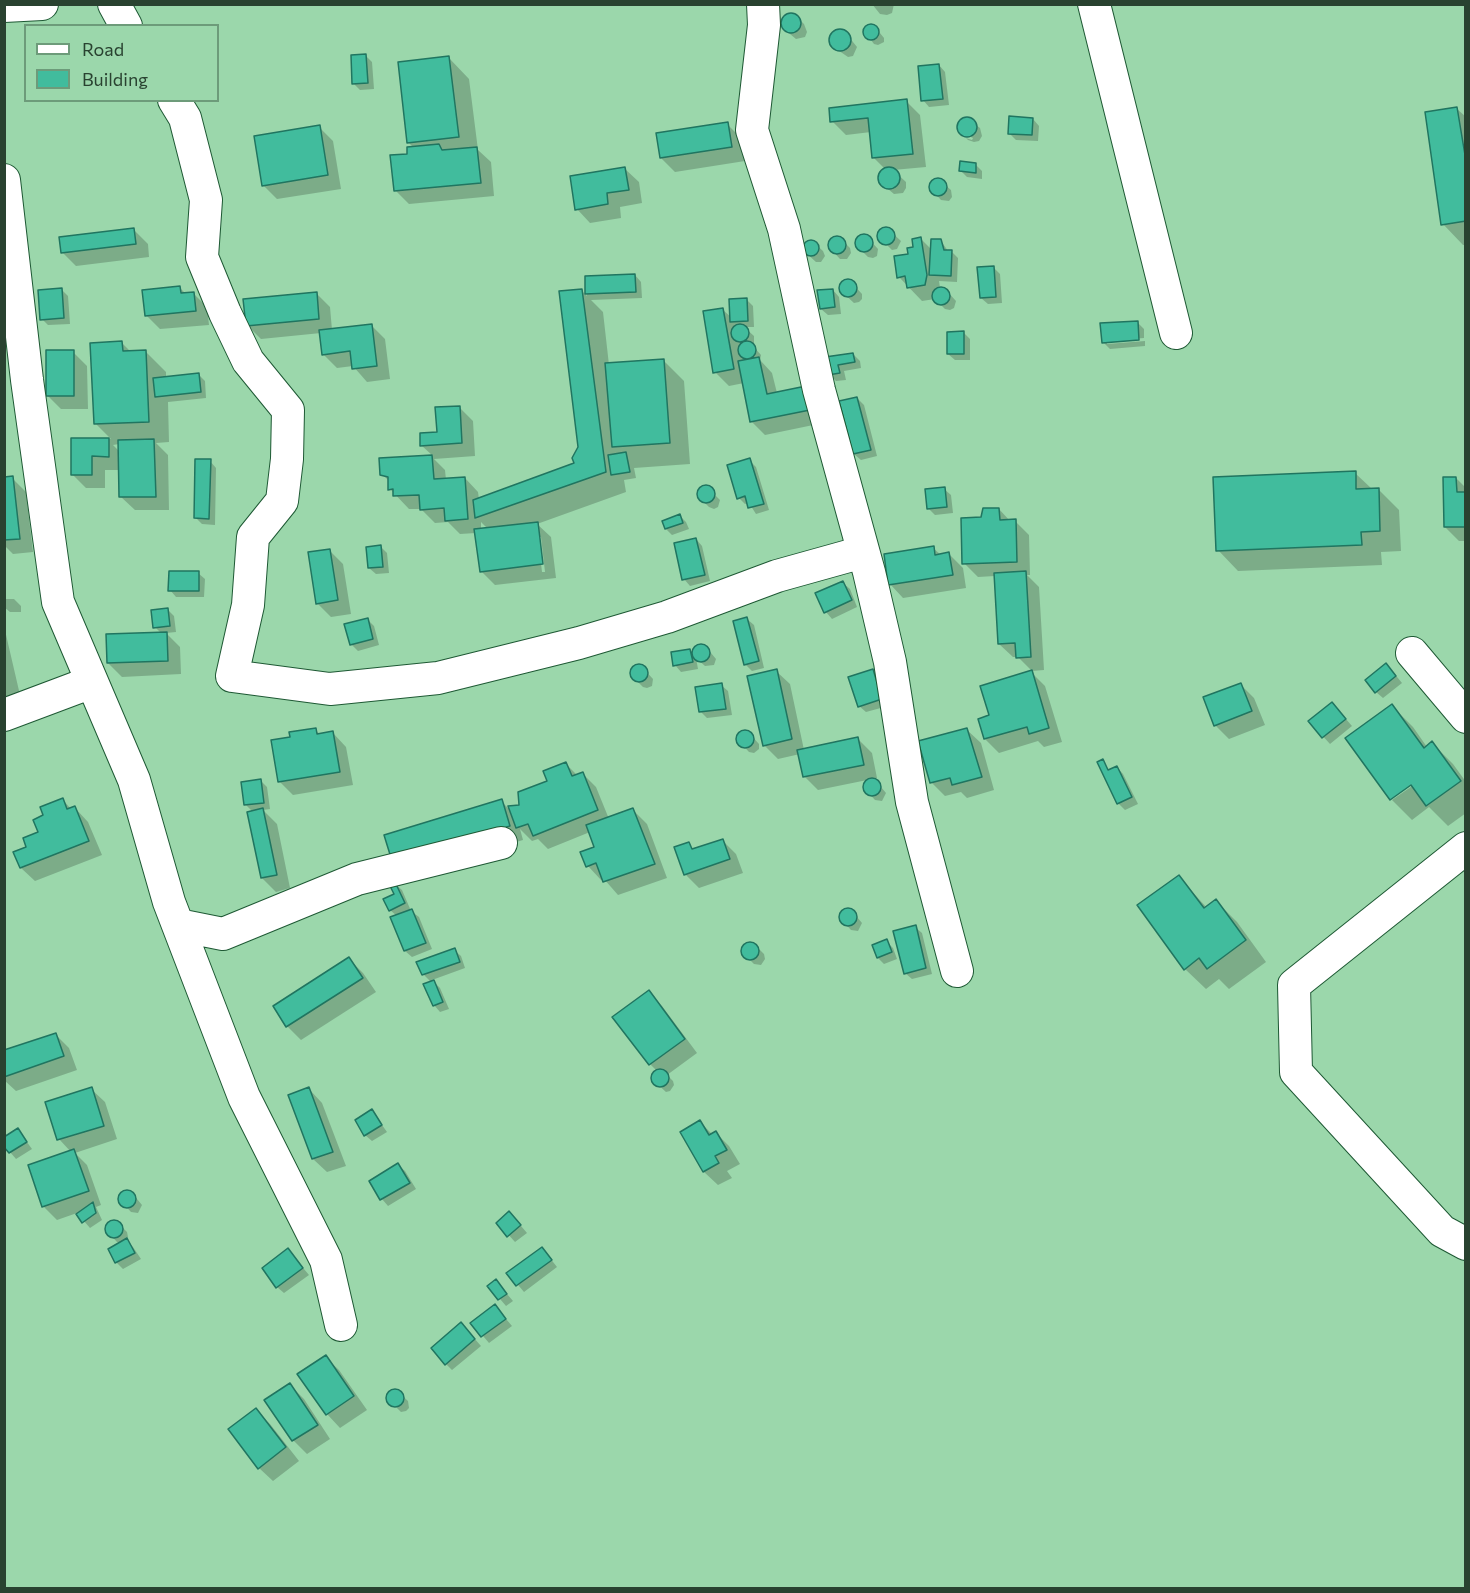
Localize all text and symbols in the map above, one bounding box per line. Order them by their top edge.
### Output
legend [24,24,219,102]
text: Road [82,38,124,60]
text: Building [82,68,148,90]

